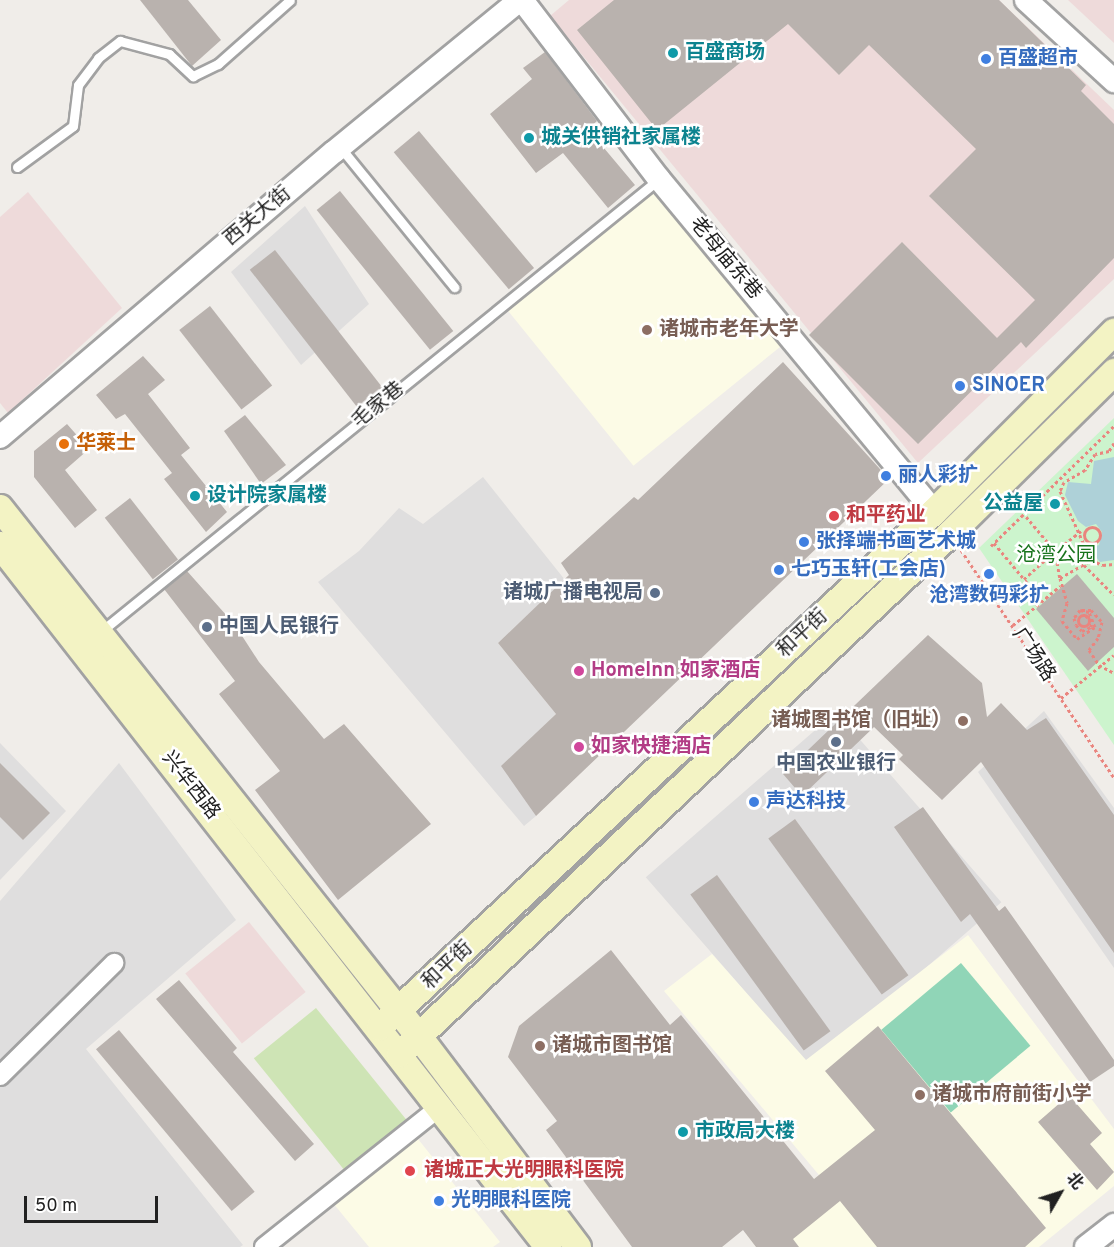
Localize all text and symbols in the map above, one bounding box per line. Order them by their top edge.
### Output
place label: 百盛商场 [685,41,765,65]
marker: 百盛商场 [666,46,680,60]
place label: 百盛超市 [998,47,1078,71]
marker: 百盛超市 [979,52,993,66]
place label: 城关供销社家属楼 [541,126,701,150]
marker: 城关供销社家属楼 [522,131,536,145]
street label: 西关大街 [220,182,296,252]
street label: 老母庙东巷 [684,213,766,305]
place label: 诸城市老年大学 [659,318,799,342]
marker: 诸城市老年大学 [640,323,654,337]
place label: SINOER [972,374,1045,398]
street label: 毛家巷 [348,378,410,434]
marker: SINOER [953,379,967,393]
place label: 华莱士 [76,432,136,456]
marker: 华莱士 [57,437,71,451]
place label: 丽人彩扩 [898,464,978,488]
marker: 丽人彩扩 [879,469,893,483]
place label: 设计院家属楼 [207,484,327,508]
marker: 设计院家属楼 [188,489,202,503]
place label: 公益屋 [983,492,1043,516]
marker: 公益屋 [1048,497,1062,511]
place label: 和平药业 [846,504,926,528]
marker: 和平药业 [827,509,841,523]
place label: 张择端书画艺术城 [816,530,976,554]
marker: 张择端书画艺术城 [797,535,811,549]
park label: 沧湾公园 [1016,544,1096,568]
place label: 七巧玉轩(工会店) [791,558,946,582]
marker: 七巧玉轩(工会店) [772,563,786,577]
marker: 沧湾数码彩扩 [982,567,996,581]
place label: 诸城广播电视局 [503,581,643,605]
place label: 沧湾数码彩扩 [929,584,1049,608]
marker: 诸城广播电视局 [648,586,662,600]
street label: 和平街 [773,605,833,663]
place label: 中国人民银行 [219,615,339,639]
marker: 中国人民银行 [200,620,214,634]
street label: 广场路 [1006,623,1060,687]
place label: HomeInn 如家酒店 [591,659,760,683]
marker: HomeInn 如家酒店 [572,664,586,678]
place label: 诸城图书馆（旧址） [771,709,951,733]
marker: 诸城图书馆（旧址） [956,714,970,728]
place label: 如家快捷酒店 [591,735,711,759]
marker: 中国农业银行 [829,735,843,749]
marker: 如家快捷酒店 [572,740,586,754]
street label: 兴华西路 [156,747,224,825]
place label: 中国农业银行 [776,752,896,776]
place label: 声达科技 [766,790,846,814]
marker: 声达科技 [747,795,761,809]
street label: 和平街 [418,937,478,995]
place label: 诸城市图书馆 [552,1034,672,1058]
marker: 诸城市图书馆 [533,1039,547,1053]
place label: 诸城市府前街小学 [932,1083,1092,1107]
marker: 诸城市府前街小学 [913,1088,927,1102]
place label: 市政局大楼 [695,1120,795,1144]
marker: 市政局大楼 [676,1125,690,1139]
place label: 诸城正大光明眼科医院 [424,1159,624,1183]
marker: 诸城正大光明眼科医院 [401,1162,419,1180]
north arrow [1030,1163,1090,1223]
text: 北 [1061,1169,1087,1194]
scale bar [27,1184,160,1222]
place label: 光明眼科医院 [451,1189,571,1213]
marker: 光明眼科医院 [432,1194,446,1208]
text: 50 m [35,1195,77,1218]

